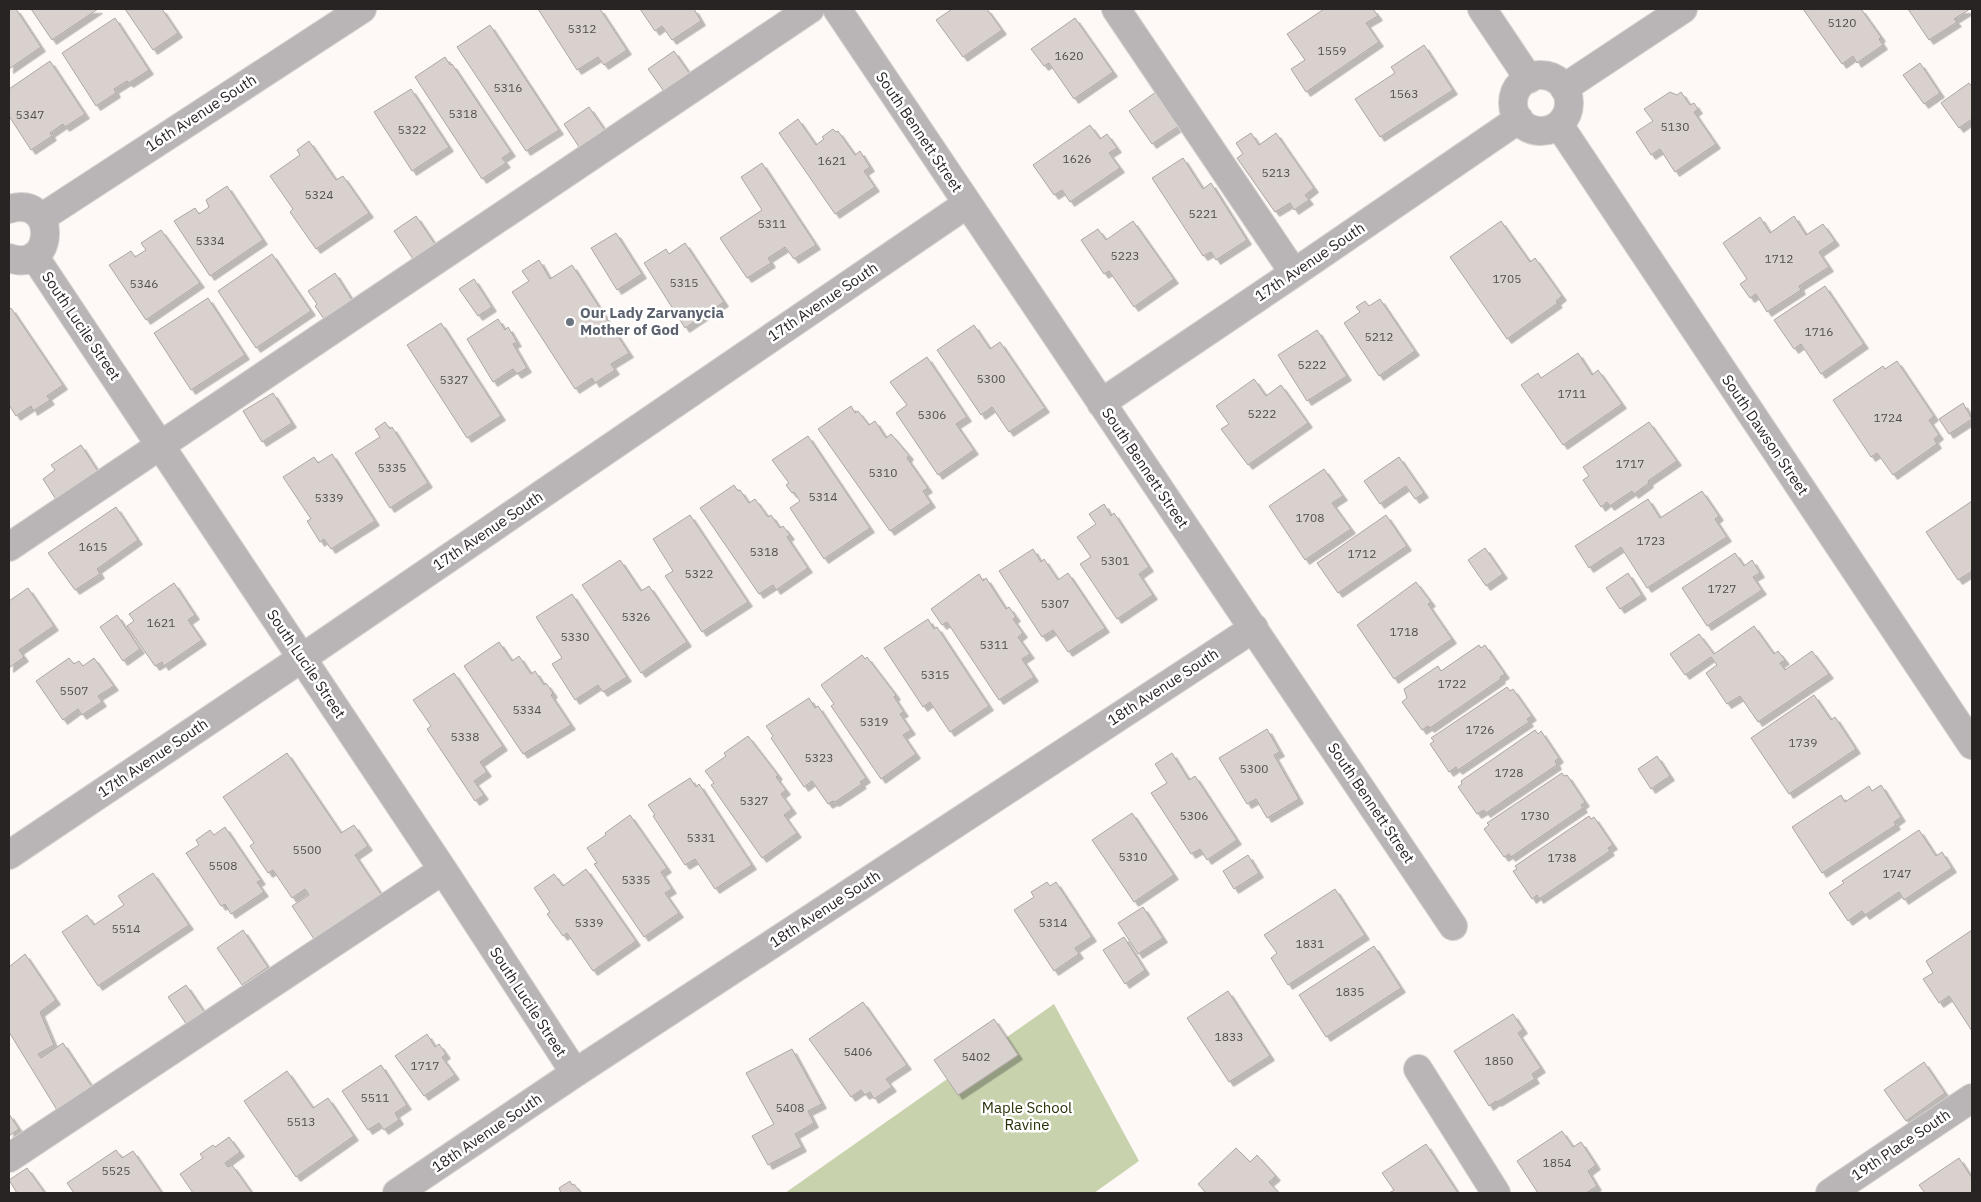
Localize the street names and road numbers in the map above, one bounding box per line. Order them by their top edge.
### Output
street label: South Bennett Street [872,68,967,196]
street label: 16th Avenue South [142,70,260,156]
street label: 17th Avenue South [1251,218,1368,305]
street label: 17th Avenue South [764,258,881,345]
street label: South Lucile Street [38,268,125,384]
street label: South Dawson Street [1718,371,1813,499]
street label: South Bennett Street [1098,404,1193,532]
street label: 17th Avenue South [429,487,546,574]
street label: South Lucile Street [263,606,350,722]
street label: 18th Avenue South [1104,644,1222,730]
street label: 17th Avenue South [94,714,211,801]
street label: South Bennett Street [1324,739,1419,867]
street label: 18th Avenue South [766,866,884,952]
street label: South Lucile Street [486,943,571,1060]
street label: 18th Avenue South [428,1089,545,1176]
street label: 19th Place South [1848,1105,1954,1185]

